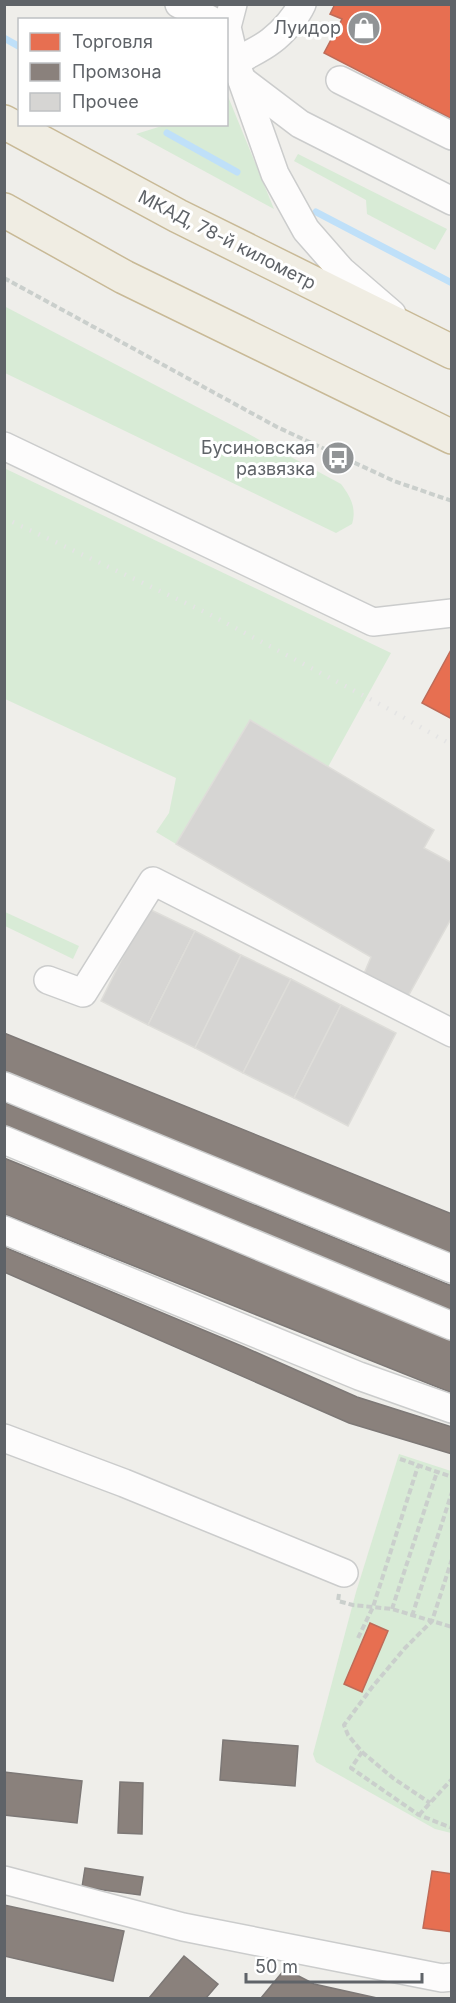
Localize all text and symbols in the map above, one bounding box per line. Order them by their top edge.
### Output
shop icon: Луидор [346,10,382,46]
place label: Луидор [274,17,341,38]
legend [18,18,228,126]
text: Торговля [72,31,153,52]
text: Промзона [72,61,162,82]
text: Прочее [72,91,139,112]
street label: МКАД, 78-й километр [135,186,320,293]
place label: Бусиновская развязка [201,437,315,479]
bus stop icon: Бусиновская развязка [320,440,356,476]
scale bar [246,1946,422,1984]
text: 50 m [255,1956,298,1977]

